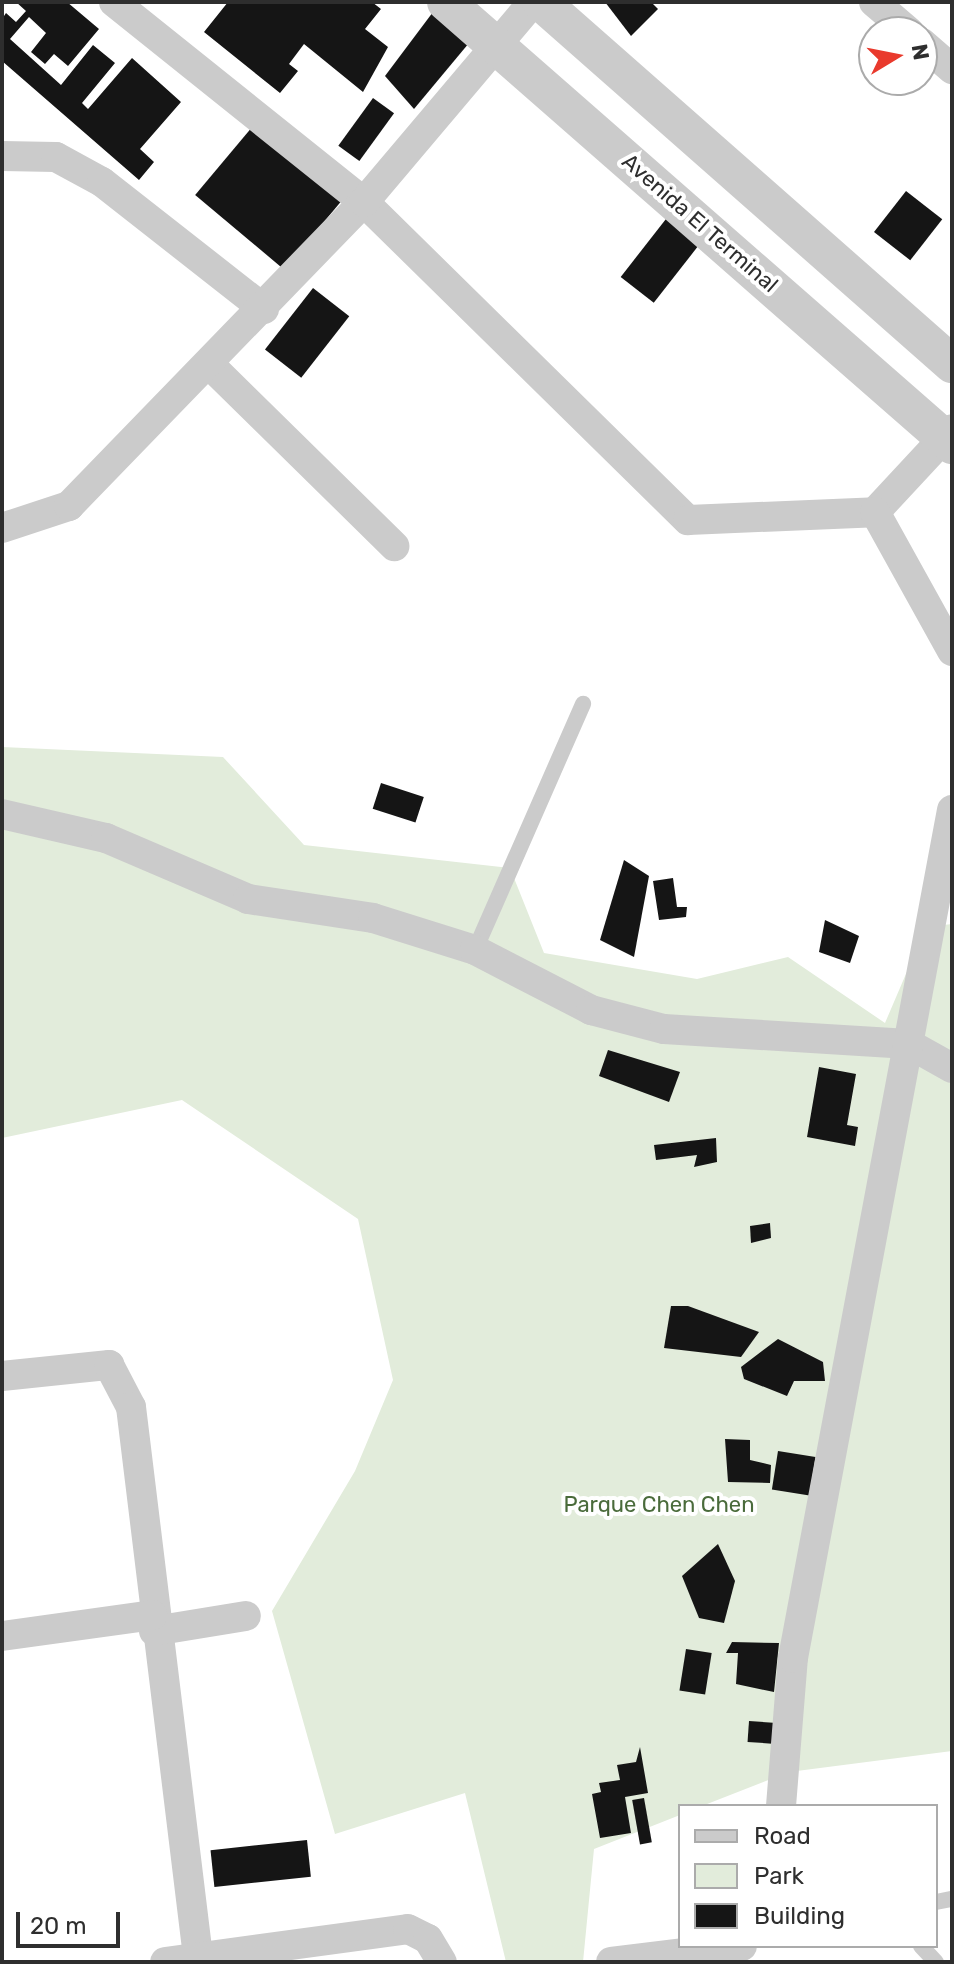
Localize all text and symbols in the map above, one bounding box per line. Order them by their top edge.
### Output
north arrow [858,16,938,96]
text: N [905,42,935,62]
street label: Avenida El Terminal [616,148,784,298]
park label: Parque Chen Chen [563,1492,755,1518]
legend [678,1804,938,1948]
text: Road [754,1822,811,1850]
text: Park [754,1862,804,1890]
scale bar [20,1896,124,1946]
text: Building [754,1902,845,1930]
text: 20 m [30,1912,87,1940]

